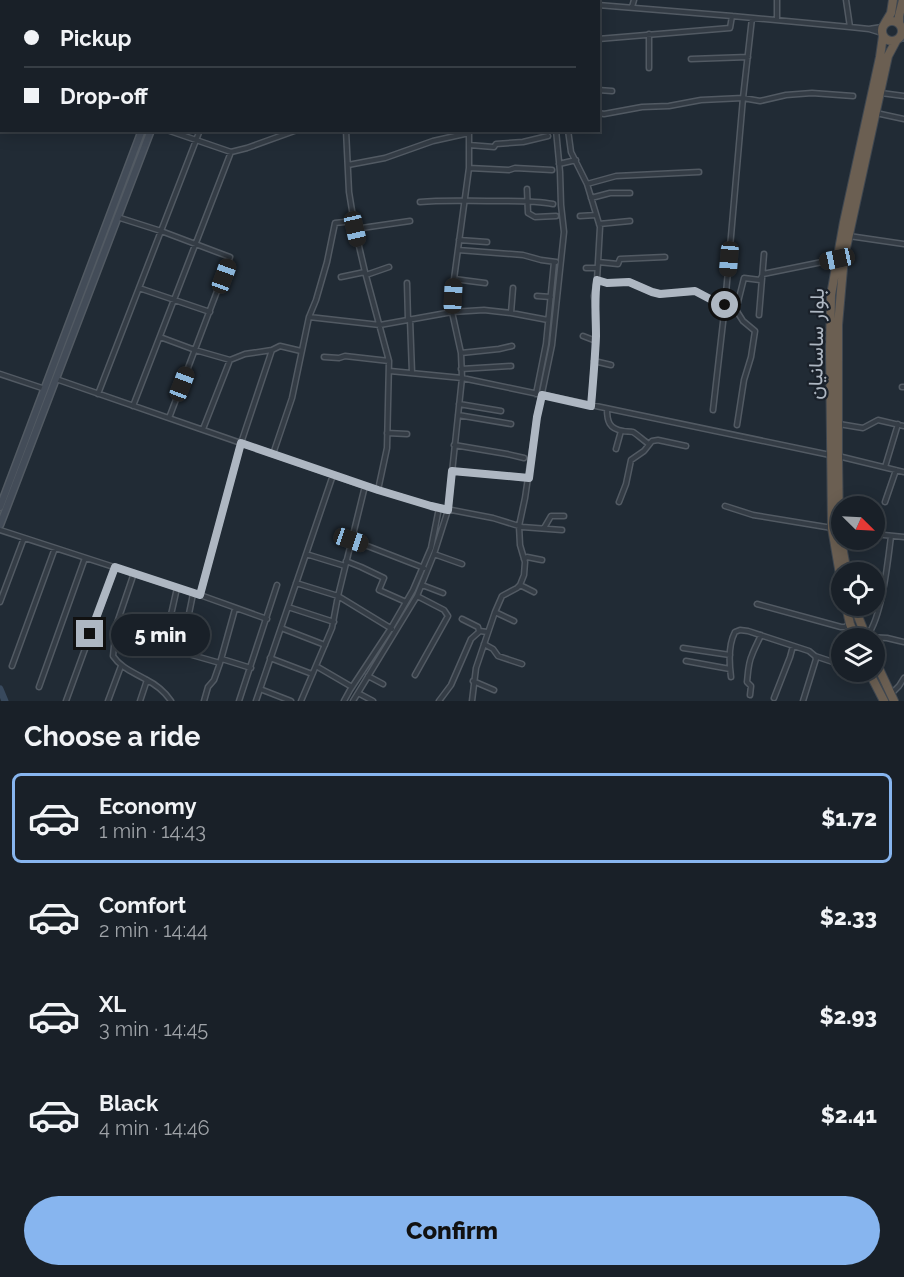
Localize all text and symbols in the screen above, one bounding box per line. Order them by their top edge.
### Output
text: Pickup [60,25,132,51]
text: Drop-off [60,83,148,109]
car [342,209,368,249]
car [718,240,740,278]
car [818,246,856,272]
car [209,256,239,296]
car [443,278,463,314]
street label: بلوار ساسانیان [803,288,830,400]
route start [711,291,738,318]
car [167,364,197,404]
north arrow [831,496,885,550]
map controls [831,496,885,682]
car [331,526,371,554]
button: locate [831,562,885,616]
callout: 5 min [111,613,210,655]
route end [76,620,103,647]
text: 5 min [134,623,187,647]
button: layers [831,628,885,682]
text: Choose a ride [24,721,200,752]
icon: car [27,791,81,845]
text: Economy [99,793,197,819]
text: $1.72 [821,805,877,831]
text: 1 min · 14:43 [99,819,206,843]
icon: car [27,890,81,944]
text: Comfort [99,892,186,918]
text: $2.33 [820,904,877,930]
text: 2 min · 14:44 [99,918,208,942]
icon: car [27,989,81,1043]
text: XL [99,991,126,1017]
text: $2.93 [819,1003,877,1029]
text: 3 min · 14:45 [99,1017,208,1041]
icon: car [27,1088,81,1142]
text: Black [99,1090,158,1116]
text: $2.41 [821,1102,877,1128]
text: 4 min · 14:46 [99,1116,210,1140]
button: Confirm [24,1196,880,1265]

